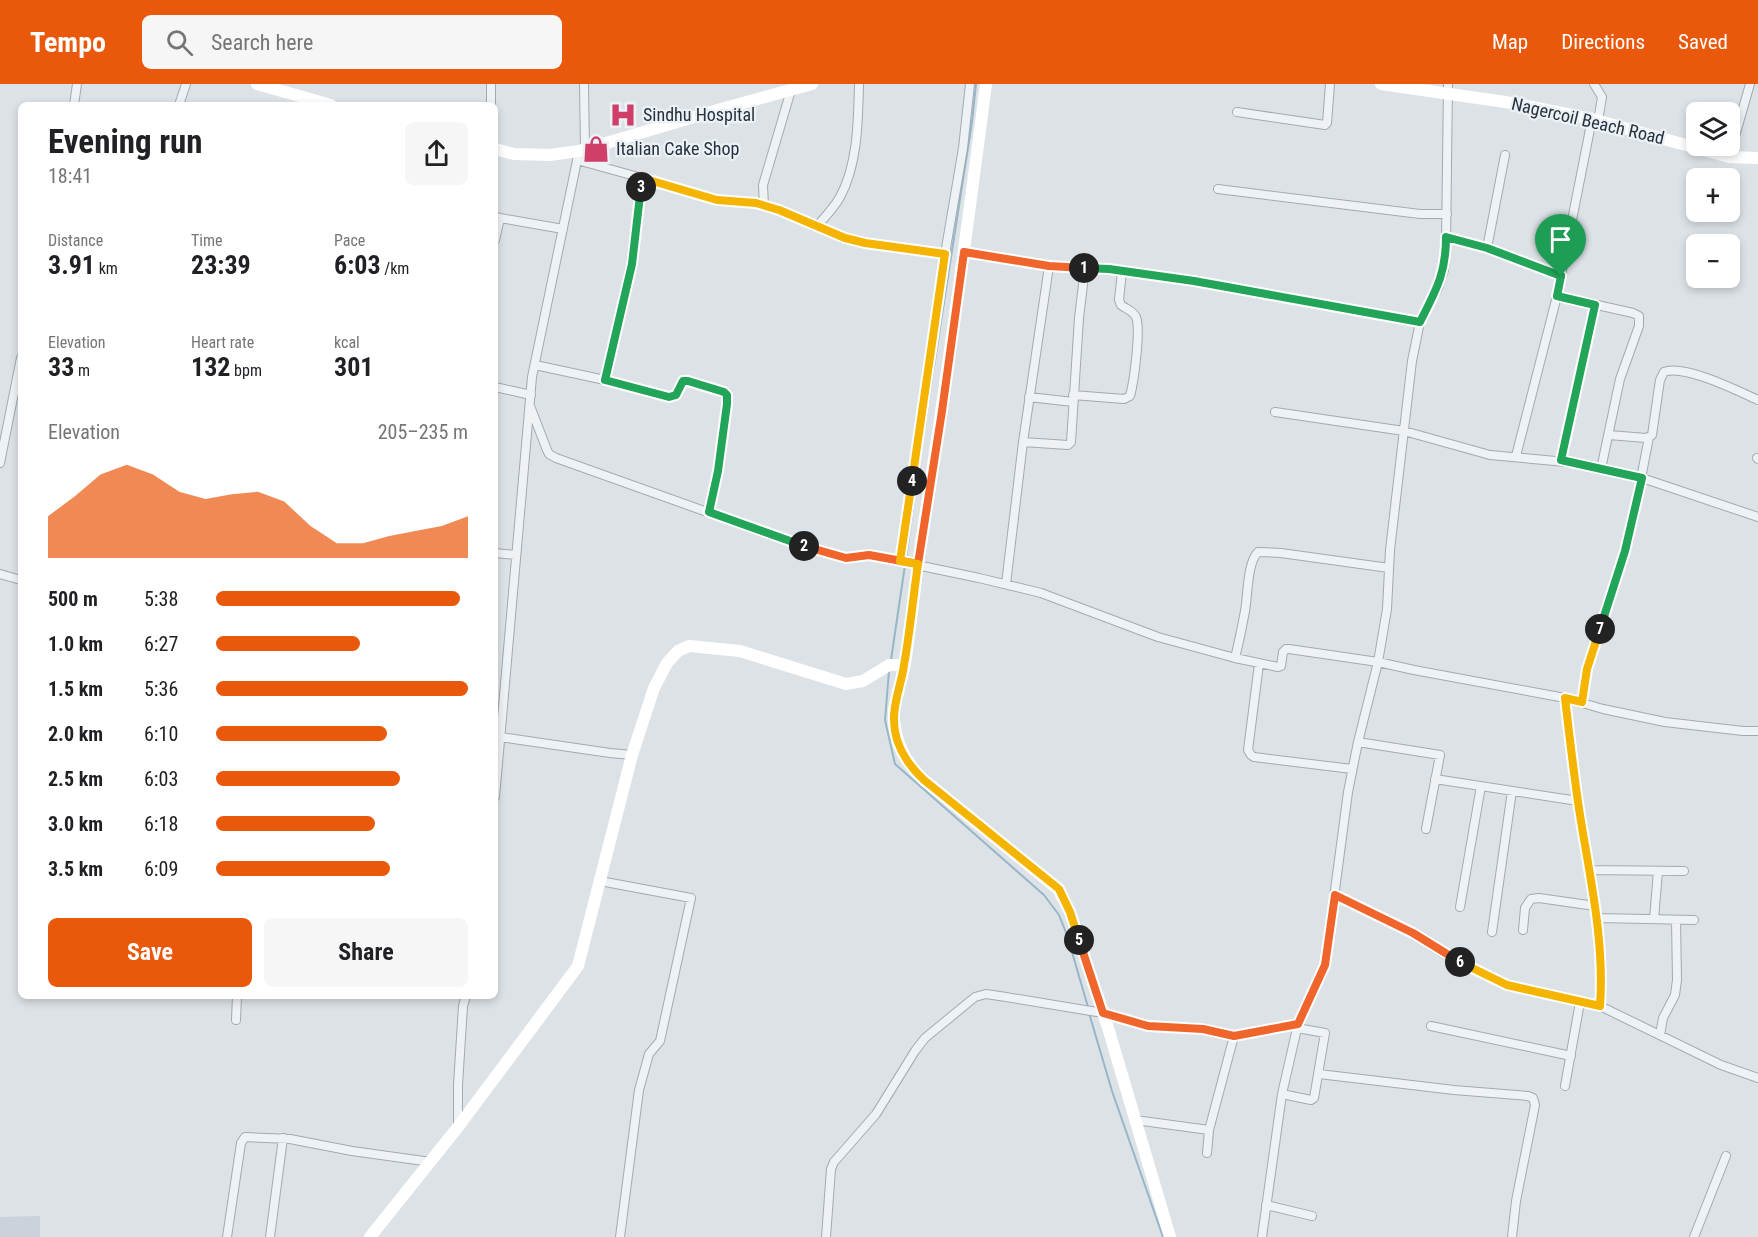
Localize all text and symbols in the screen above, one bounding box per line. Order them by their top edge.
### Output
search box [142,15,562,69]
text: Tempo [30,26,106,59]
icon: search [163,26,196,59]
text: Search here [211,30,313,55]
text: Map [1492,30,1528,54]
text: Directions [1561,30,1645,54]
text: Saved [1678,30,1728,54]
street label: Nagercoil Beach Road [1510,93,1667,148]
hospital icon: Sindhu Hospital [608,100,638,130]
map controls [1686,102,1740,288]
button: layers [1686,102,1740,156]
place label: Sindhu Hospital [643,104,755,125]
text: Evening run [48,122,203,161]
button: share [405,122,468,185]
shop icon: Italian Cake Shop [581,134,611,164]
place label: Italian Cake Shop [616,138,740,159]
text: 18:41 [48,164,92,188]
button: + [1686,168,1740,222]
pin: 3 [626,172,656,202]
text: 3 [637,177,645,196]
pin [1535,214,1586,276]
icon: arrive [1544,223,1577,256]
text: Distance [48,231,103,250]
text: Time [191,231,223,250]
text: Pace [334,231,365,250]
button: − [1686,234,1740,288]
text: 3.91 [48,250,95,280]
text: 23:39 [191,250,251,280]
text: 6:03 [334,250,381,280]
pin: 1 [1069,253,1099,283]
text: 1 [1080,258,1088,277]
text: km [95,259,118,278]
text: /km [381,259,409,278]
text: Elevation [48,333,106,352]
text: Heart rate [191,333,254,352]
text: kcal [334,333,360,352]
text: 33 [48,352,74,382]
text: 132 [191,352,230,382]
text: 301 [334,352,373,382]
text: m [74,361,90,380]
text: bpm [230,361,262,380]
text: Elevation [48,420,120,444]
text: 205–235 m [378,420,468,444]
pin: 4 [897,466,927,496]
text: 4 [908,471,916,490]
pin: 2 [789,531,819,561]
text: 2 [800,536,808,555]
text: 500 m [48,587,98,611]
text: 5:38 [144,587,178,611]
pin: 7 [1585,614,1615,644]
text: 7 [1596,619,1604,638]
text: 1.0 km [48,632,103,656]
text: 6:27 [144,632,178,656]
text: 1.5 km [48,677,103,701]
text: 5:36 [144,677,178,701]
text: 2.0 km [48,722,103,746]
text: 6:10 [144,722,178,746]
text: 2.5 km [48,767,103,791]
text: 6:03 [144,767,178,791]
text: 3.0 km [48,812,103,836]
text: 6:18 [144,812,178,836]
text: 3.5 km [48,857,103,881]
text: 6:09 [144,857,178,881]
button: Save [48,918,252,987]
button: Share [264,918,468,987]
pin: 5 [1064,925,1094,955]
text: 5 [1075,930,1083,949]
pin: 6 [1445,947,1475,977]
text: 6 [1456,952,1464,971]

